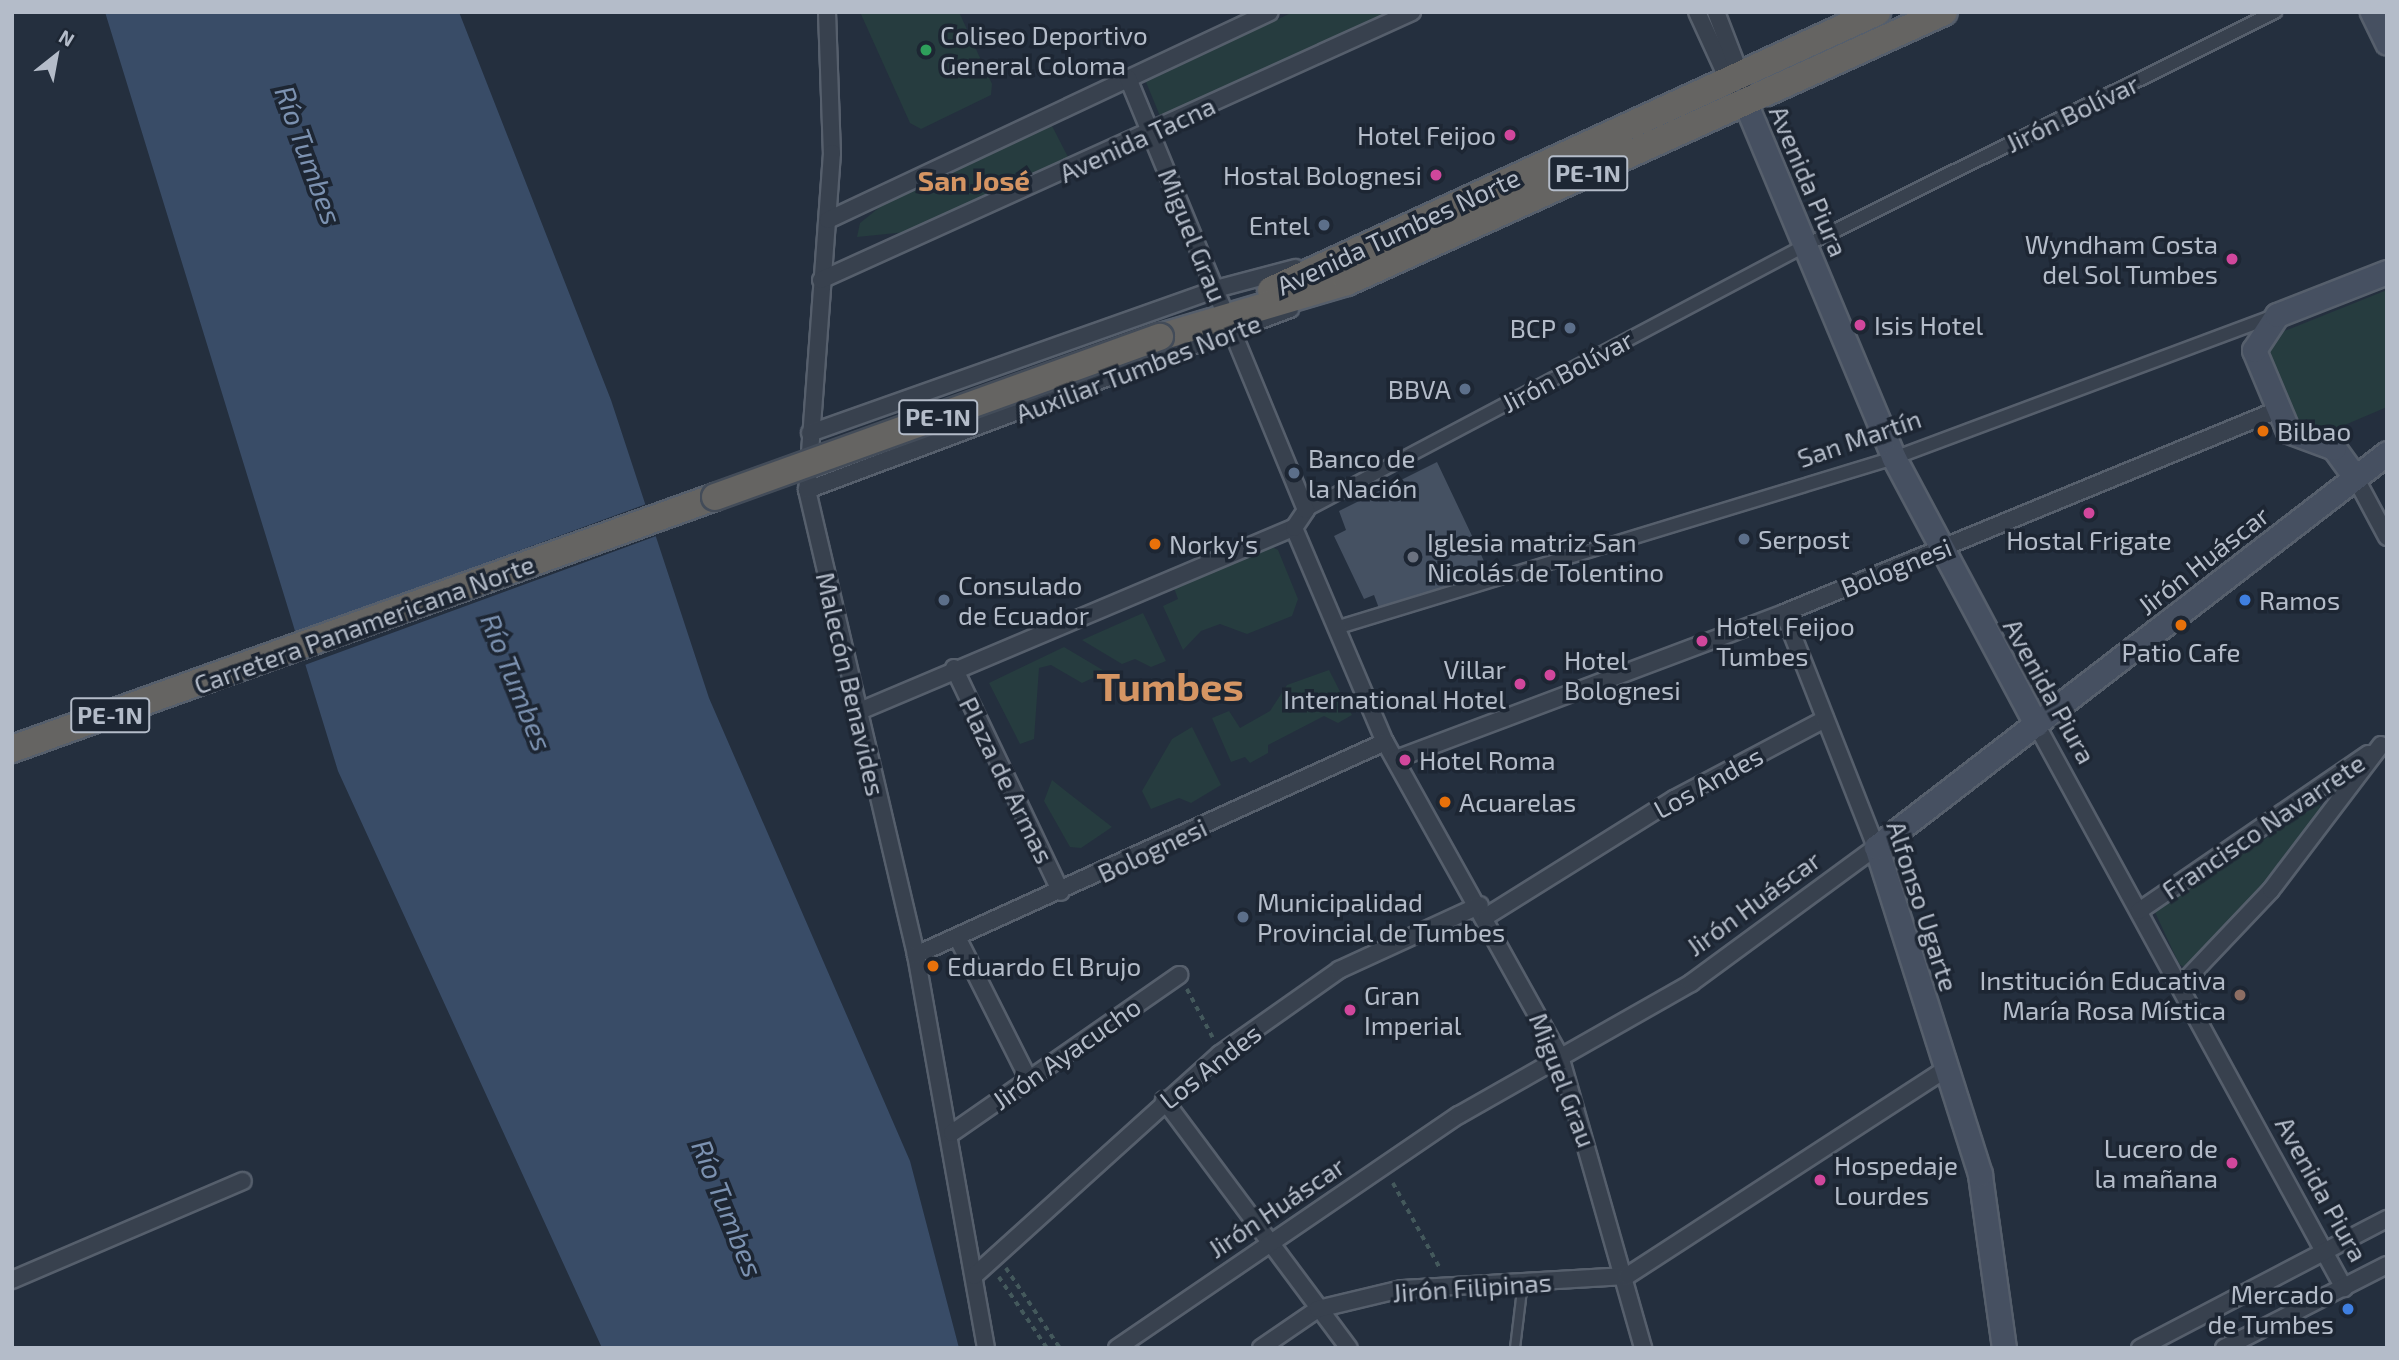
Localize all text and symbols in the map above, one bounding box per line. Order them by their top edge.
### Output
place label: Coliseo Deportivo General Coloma [940,19,1148,80]
north arrow [21,21,91,91]
text: N [55,24,79,51]
marker: Coliseo Deportivo General Coloma [918,42,934,58]
street label: Jirón Bolívar [2000,67,2144,159]
water label: Río Tumbes [268,81,350,229]
street label: Avenida Tacna [1054,89,1220,189]
street label: Avenida Piura [1763,101,1855,261]
place label: Hotel Feijoo [1356,119,1496,151]
marker: Hotel Feijoo [1502,127,1518,143]
road number: PE-1N [1548,153,1628,194]
place label: Hostal Bolognesi [1222,159,1422,191]
street label: Avenida Tumbes Norte [1271,161,1525,301]
district label: San José [918,163,1030,197]
street label: Miguel Grau [1152,163,1234,307]
marker: Hostal Bolognesi [1428,167,1444,183]
place label: Entel [1249,209,1310,241]
marker: Entel [1316,217,1332,233]
place label: Wyndham Costa del Sol Tumbes [2025,228,2218,290]
marker: Wyndham Costa del Sol Tumbes [2224,251,2240,267]
street label: Auxiliar Tumbes Norte [1010,307,1266,429]
place label: Isis Hotel [1874,309,1983,341]
place label: BCP [1510,312,1556,344]
marker: Isis Hotel [1852,317,1868,333]
marker: BCP [1562,320,1578,336]
street label: Jirón Bolívar [1496,323,1638,419]
place label: BBVA [1388,373,1451,405]
marker: BBVA [1457,381,1473,397]
road number: PE-1N [898,396,978,438]
street label: San Martín [1793,402,1925,474]
place label: Bilbao [2277,415,2351,447]
marker: Bilbao [2255,423,2271,439]
place label: Banco de la Nación [1308,442,1417,504]
marker: Banco de la Nación [1286,465,1302,481]
street label: Jirón Huáscar [2131,499,2275,621]
marker: Hostal Frigate [2081,505,2097,521]
place label: Serpost [1758,523,1850,555]
place label: Hostal Frigate [2006,524,2172,556]
place label: Iglesia matriz San Nicolás de Tolentino [1427,526,1665,588]
place label: Norky's [1169,528,1258,560]
marker: Serpost [1736,531,1752,547]
street label: Bolognesi [1836,531,1956,603]
marker: Norky's [1147,536,1163,552]
street label: Carretera Panamericana Norte [190,548,538,700]
marker: Iglesia matriz San Nicolás de Tolentino [1405,549,1421,565]
street label: Malecón Benavides [810,569,892,799]
place label: Consulado de Ecuador [958,569,1089,630]
place label: Ramos [2259,584,2340,616]
marker: Consulado de Ecuador [936,592,952,608]
marker: Ramos [2237,592,2253,608]
water label: Río Tumbes [474,608,560,756]
place label: Hotel Feijoo Tumbes [1716,610,1856,672]
street label: Avenida Piura [1997,613,2103,769]
marker: Patio Cafe [2173,617,2189,633]
marker: Hotel Feijoo Tumbes [1694,633,1710,649]
place label: Patio Cafe [2121,636,2241,668]
place label: Hotel Bolognesi [1564,644,1681,706]
place label: Villar International Hotel [1283,653,1506,714]
district label: Tumbes [1096,661,1244,709]
marker: Hotel Bolognesi [1542,667,1558,683]
marker: Villar International Hotel [1512,676,1528,692]
street label: Plaza de Armas [953,691,1061,869]
road number: PE-1N [70,694,150,736]
street label: Los Andes [1648,739,1768,825]
place label: Hotel Roma [1419,744,1556,776]
street label: Francisco Navarrete [2156,747,2370,905]
marker: Hotel Roma [1397,752,1413,768]
place label: Acuarelas [1459,786,1576,818]
marker: Acuarelas [1437,794,1453,810]
street label: Bolognesi [1093,811,1211,889]
street label: Alfonso Ugarte [1881,817,1965,995]
street label: Jirón Huáscar [1680,844,1826,962]
place label: Municipalidad Provincial de Tumbes [1257,886,1506,948]
marker: Municipalidad Provincial de Tumbes [1235,909,1251,925]
place label: Eduardo El Brujo [947,950,1142,982]
marker: Eduardo El Brujo [925,958,941,974]
place label: Institución Educativa María Rosa Mística [1979,964,2226,1026]
place label: Gran Imperial [1364,979,1461,1040]
marker: Institución Educativa María Rosa Mística [2232,987,2248,1003]
street label: Jirón Ayacucho [985,990,1147,1116]
marker: Gran Imperial [1342,1002,1358,1018]
street label: Miguel Grau [1523,1008,1603,1152]
street label: Los Andes [1153,1017,1267,1115]
street label: Avenida Piura [2269,1111,2375,1267]
place label: Lucero de la mañana [2094,1132,2218,1194]
water label: Río Tumbes [685,1134,771,1282]
place label: Hospedaje Lourdes [1834,1149,1958,1210]
street label: Jirón Huáscar [1202,1150,1350,1264]
marker: Lucero de la mañana [2224,1155,2240,1171]
marker: Hospedaje Lourdes [1812,1172,1828,1188]
street label: Jirón Filipinas [1391,1266,1553,1308]
place label: Mercado de Tumbes [2207,1278,2334,1340]
marker: Mercado de Tumbes [2340,1301,2356,1317]

